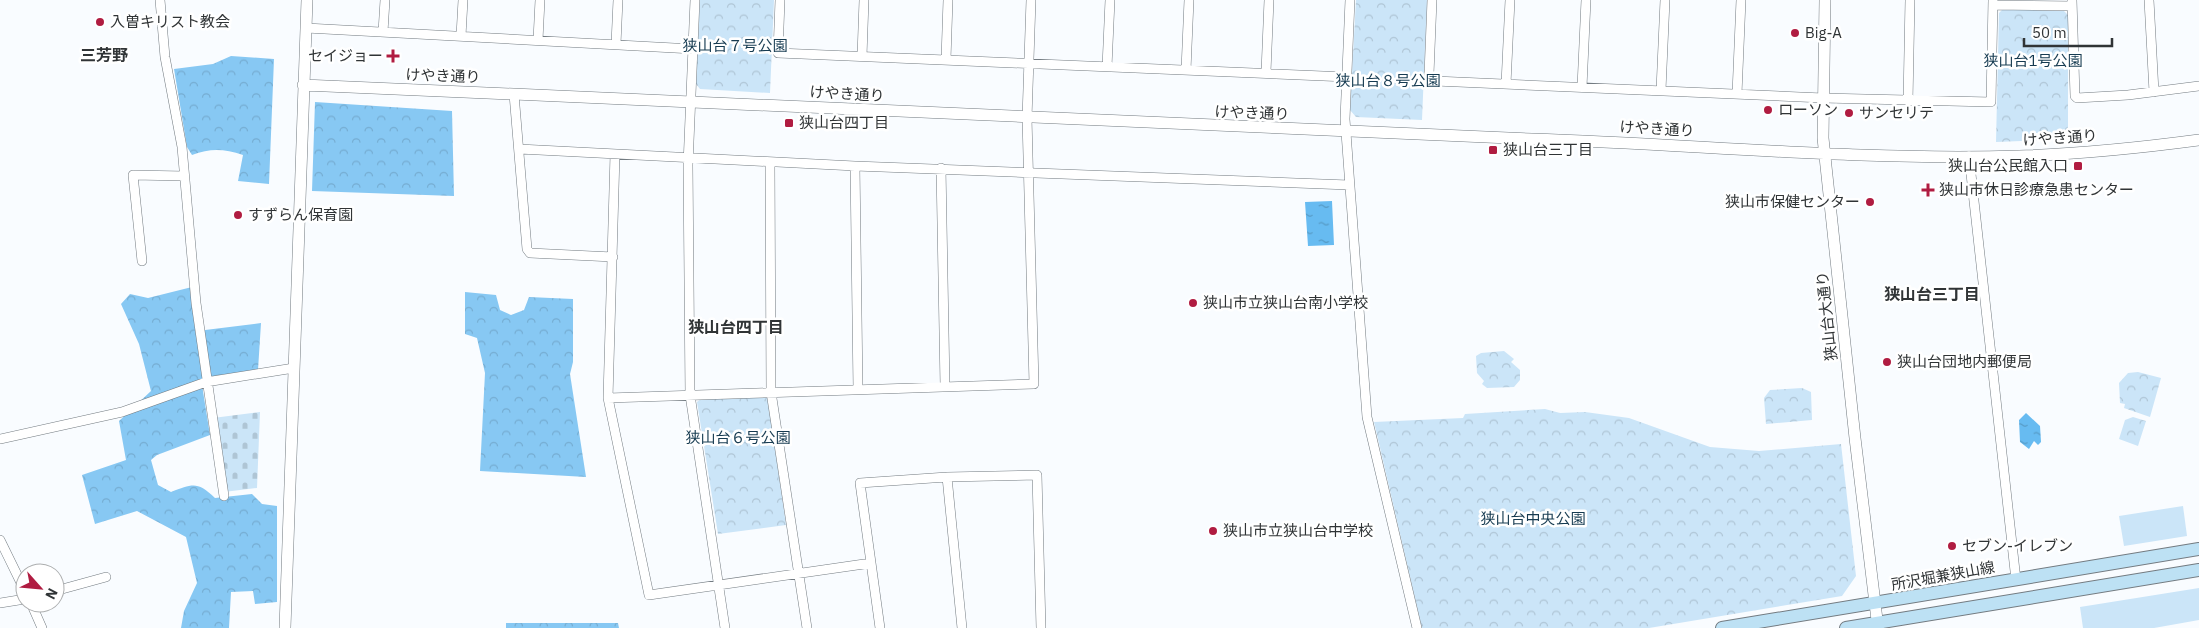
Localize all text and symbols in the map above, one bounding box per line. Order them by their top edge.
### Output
place label: 入曽キリスト教会 [110,12,230,31]
scale bar [2024,15,2112,47]
marker: 入曽キリスト教会 [94,16,106,28]
place label: Big-A [1805,23,1842,42]
text: 50 m [2032,23,2067,42]
marker: Big-A [1789,27,1801,39]
park label: 狭山台７号公園 [682,36,788,55]
district label: 三芳野 [80,45,128,65]
place label: セイジョー [308,46,383,65]
marker: セイジョー [387,50,399,62]
park label: 狭山台1号公園 [1983,51,2083,70]
street label: けやき通り [405,65,481,86]
park label: 狭山台８号公園 [1335,71,1441,90]
street label: けやき通り [809,82,885,105]
place label: ローソン [1778,100,1838,119]
street label: けやき通り [1214,102,1290,123]
place label: サンセリテ [1859,103,1934,122]
marker: ローソン [1762,104,1774,116]
marker: サンセリテ [1843,107,1855,119]
place label: 狭山台四丁目 [799,113,889,132]
marker: 狭山台四丁目 [783,117,795,129]
street label: けやき通り [1619,117,1695,140]
street label: けやき通り [2022,125,2098,150]
place label: 狭山台三丁目 [1503,140,1593,159]
marker: 狭山台三丁目 [1487,144,1499,156]
place label: 狭山台公民館入口 [1948,156,2068,175]
marker: 狭山台公民館入口 [2072,160,2084,172]
place label: 狭山市休日診療急患センター [1939,180,2134,199]
marker: 狭山市休日診療急患センター [1921,183,1935,197]
place label: 狭山市保健センター [1725,192,1860,211]
marker: 狭山市保健センター [1864,196,1876,208]
place label: すずらん保育園 [248,205,353,224]
marker: すずらん保育園 [232,209,244,221]
street label: 狭山台大通り [1812,270,1841,362]
district label: 狭山台三丁目 [1884,284,1980,304]
place label: 狭山市立狭山台南小学校 [1203,293,1368,312]
marker: 狭山市立狭山台南小学校 [1187,297,1199,309]
district label: 狭山台四丁目 [688,317,784,337]
place label: 狭山台団地内郵便局 [1897,352,2032,371]
marker: 狭山台団地内郵便局 [1881,356,1893,368]
park label: 狭山台６号公園 [685,428,791,447]
park label: 狭山台中央公園 [1480,509,1586,528]
place label: 狭山市立狭山台中学校 [1223,521,1373,540]
marker: 狭山市立狭山台中学校 [1207,525,1219,537]
place label: セブン-イレブン [1962,536,2073,555]
marker: セブン-イレブン [1946,540,1958,552]
street label: 所沢堀兼狭山線 [1890,557,1996,594]
north arrow [15,563,65,613]
text: N [41,585,62,603]

